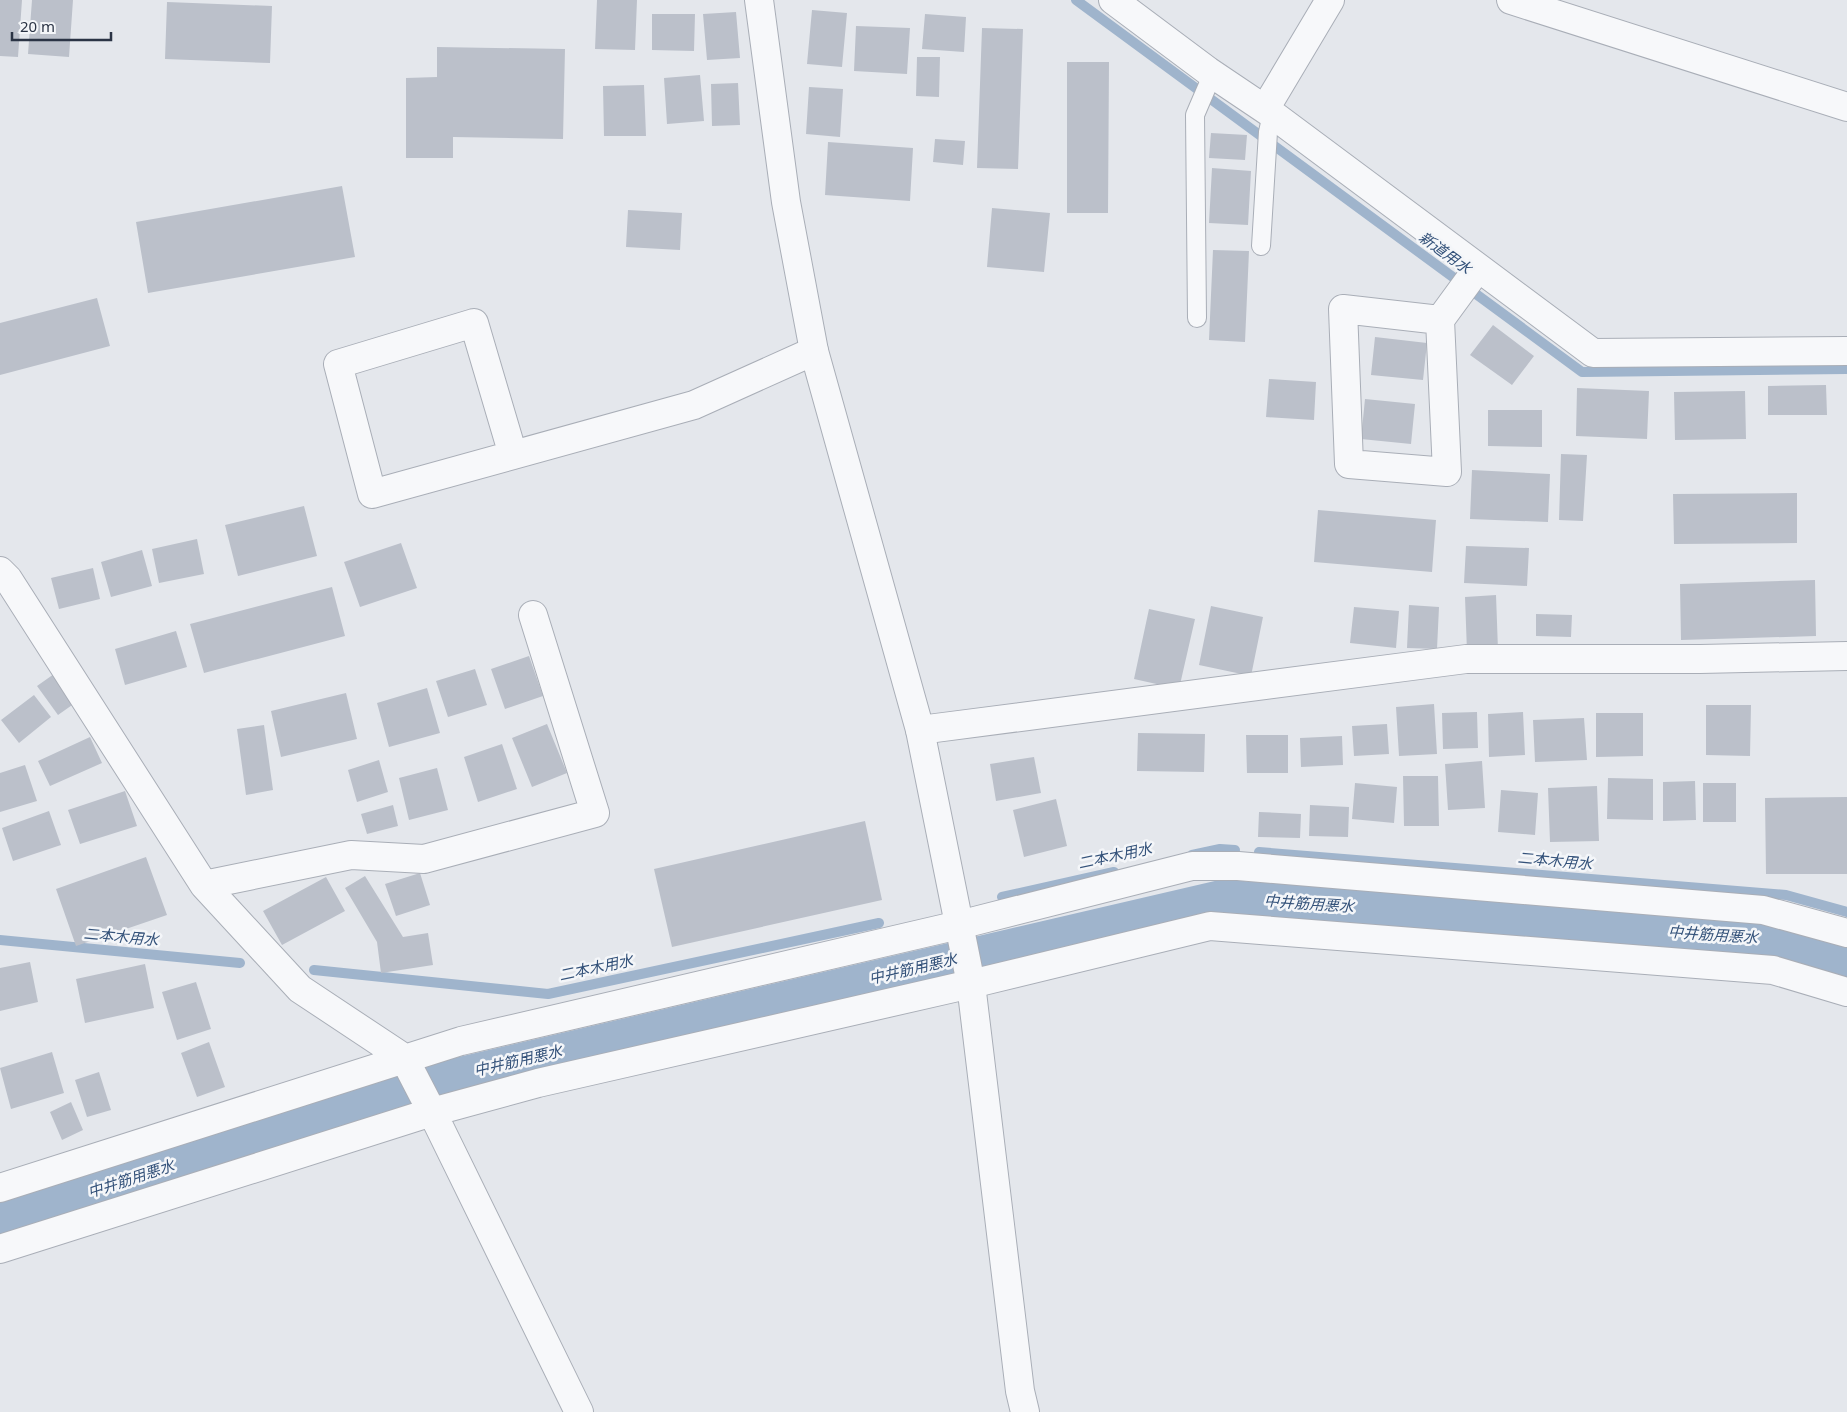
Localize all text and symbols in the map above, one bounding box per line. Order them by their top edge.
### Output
scale bar [12,10,111,42]
text: 20 m [20,16,55,36]
water label: 新道用水 [1415,226,1477,279]
water label: 二本木用水 [1076,837,1156,873]
water label: 二本木用水 [1517,847,1595,873]
water label: 中井筋用悪水 [1263,890,1357,916]
water label: 中井筋用悪水 [1667,921,1761,947]
water label: 二本木用水 [83,923,161,949]
water label: 中井筋用悪水 [867,948,961,988]
water label: 二本木用水 [557,949,637,985]
water label: 中井筋用悪水 [472,1040,566,1080]
water label: 中井筋用悪水 [85,1154,178,1201]

